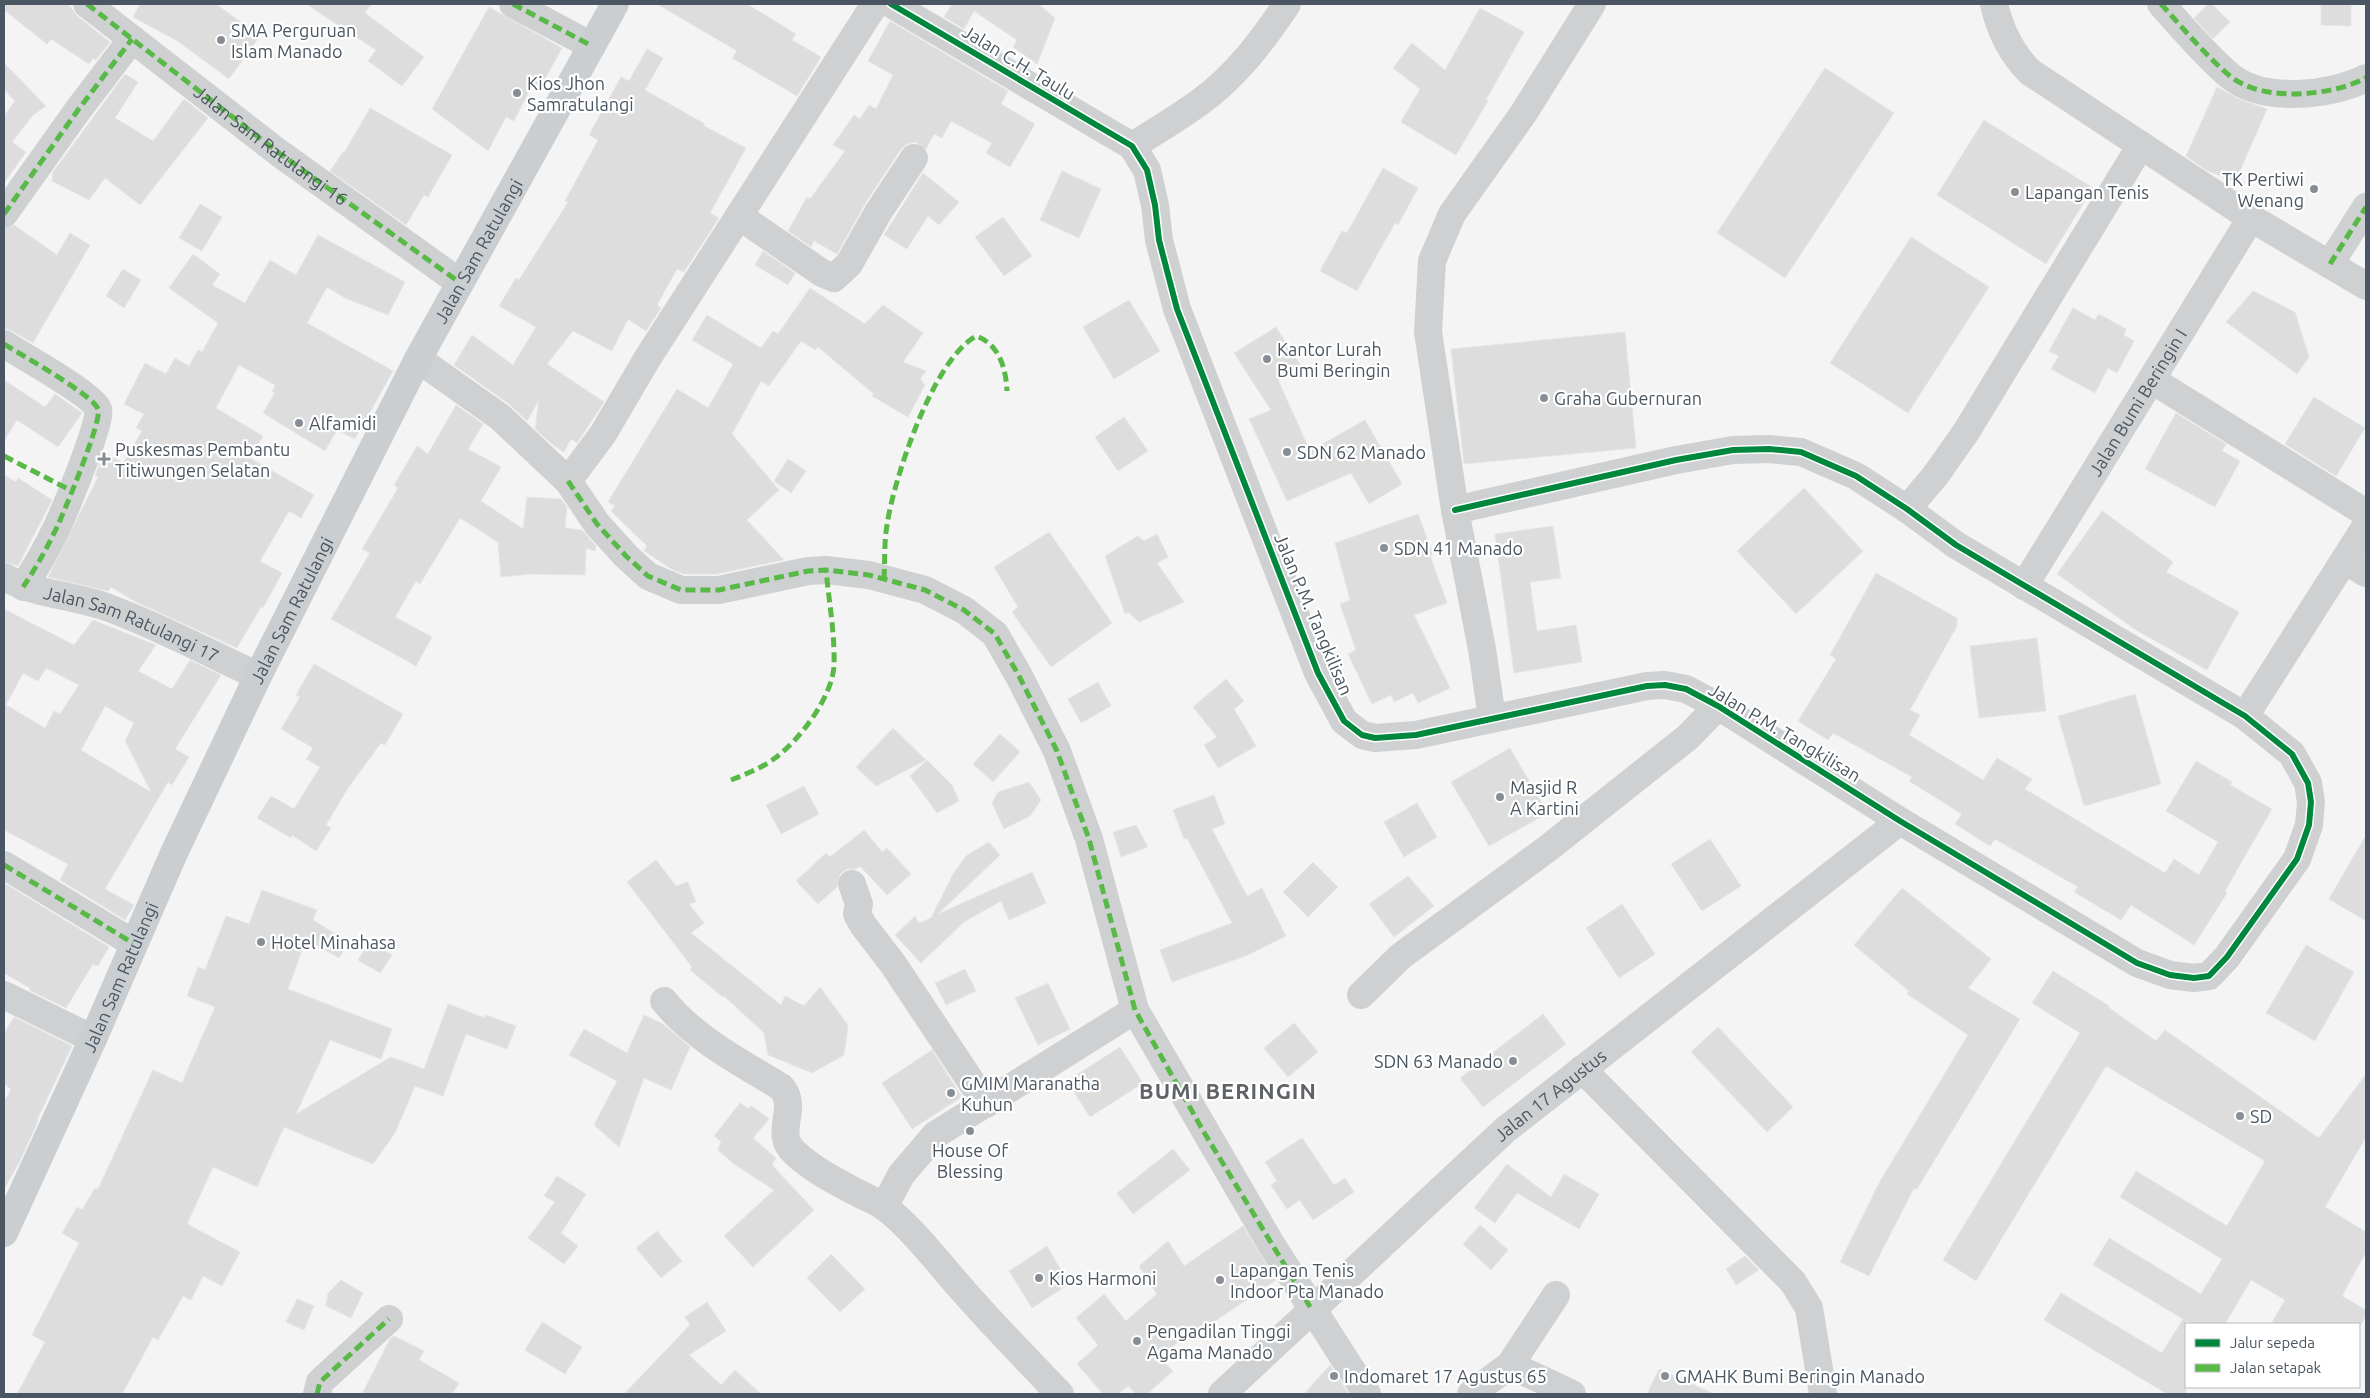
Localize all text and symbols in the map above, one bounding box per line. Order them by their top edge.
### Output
place label: SMA Perguruan Islam Manado [231,20,356,61]
street label: Jalan C.H. Taulu [959,21,1079,103]
marker: SMA Perguruan Islam Manado [215,34,227,46]
place label: Kios Jhon Samratulangi [527,73,634,114]
street label: Jalan Sam Ratulangi 16 [191,81,352,209]
marker: Kios Jhon Samratulangi [511,87,523,99]
place label: TK Pertiwi Wenang [2222,169,2304,210]
street label: Jalan Sam Ratulangi [430,175,526,326]
place label: Lapangan Tenis [2025,182,2149,202]
marker: TK Pertiwi Wenang [2308,183,2320,195]
marker: Lapangan Tenis [2009,186,2021,198]
street label: Jalan Bumi Beringin I [2085,325,2190,479]
place label: Kantor Lurah Bumi Beringin [1277,339,1391,380]
marker: Kantor Lurah Bumi Beringin [1261,353,1273,365]
place label: Graha Gubernuran [1554,388,1702,408]
marker: Graha Gubernuran [1538,392,1550,404]
place label: Alfamidi [309,413,376,433]
marker: Alfamidi [293,417,305,429]
place label: Puskesmas Pembantu Titiwungen Selatan [115,439,290,480]
place label: SDN 62 Manado [1297,442,1426,462]
marker: SDN 62 Manado [1281,446,1293,458]
marker: Puskesmas Pembantu Titiwungen Selatan [97,452,111,466]
street label: Jalan P.M. Tangkilisan [1271,530,1357,698]
street label: Jalan Sam Ratulangi [246,533,337,687]
place label: SDN 41 Manado [1394,538,1523,558]
marker: SDN 41 Manado [1378,542,1390,554]
street label: Jalan Sam Ratulangi 17 [42,582,222,666]
street label: Jalan P.M. Tangkilisan [1705,679,1865,785]
place label: Masjid R A Kartini [1510,777,1579,818]
marker: Masjid R A Kartini [1494,791,1506,803]
street label: Jalan Sam Ratulangi [78,899,161,1055]
place label: Hotel Minahasa [271,932,396,952]
marker: Hotel Minahasa [255,936,267,948]
street label: Jalan 17 Agustus [1490,1045,1610,1145]
place label: SDN 63 Manado [1374,1051,1503,1071]
marker: SDN 63 Manado [1507,1055,1519,1067]
place label: GMIM Maranatha Kuhun [961,1073,1100,1114]
district label: BUMI BERINGIN [1139,1078,1317,1103]
marker: GMIM Maranatha Kuhun [945,1087,957,1099]
place label: SD [2250,1106,2272,1126]
marker: SD [2234,1110,2246,1122]
marker: House Of Blessing [964,1125,976,1137]
place label: House Of Blessing [932,1140,1008,1181]
place label: Lapangan Tenis Indoor Pta Manado [1230,1260,1384,1301]
place label: Kios Harmoni [1049,1268,1157,1288]
marker: Kios Harmoni [1033,1272,1045,1284]
marker: Lapangan Tenis Indoor Pta Manado [1214,1274,1226,1286]
place label: Pengadilan Tinggi Agama Manado [1147,1321,1291,1362]
legend [2185,1323,2360,1388]
text: Jalur sepeda [2230,1334,2315,1351]
marker: Pengadilan Tinggi Agama Manado [1131,1335,1143,1347]
text: Jalan setapak [2230,1359,2322,1376]
place label: Indomaret 17 Agustus 65 [1344,1366,1547,1386]
place label: GMAHK Bumi Beringin Manado [1675,1366,1925,1386]
marker: Indomaret 17 Agustus 65 [1328,1370,1340,1382]
marker: GMAHK Bumi Beringin Manado [1659,1370,1671,1382]

